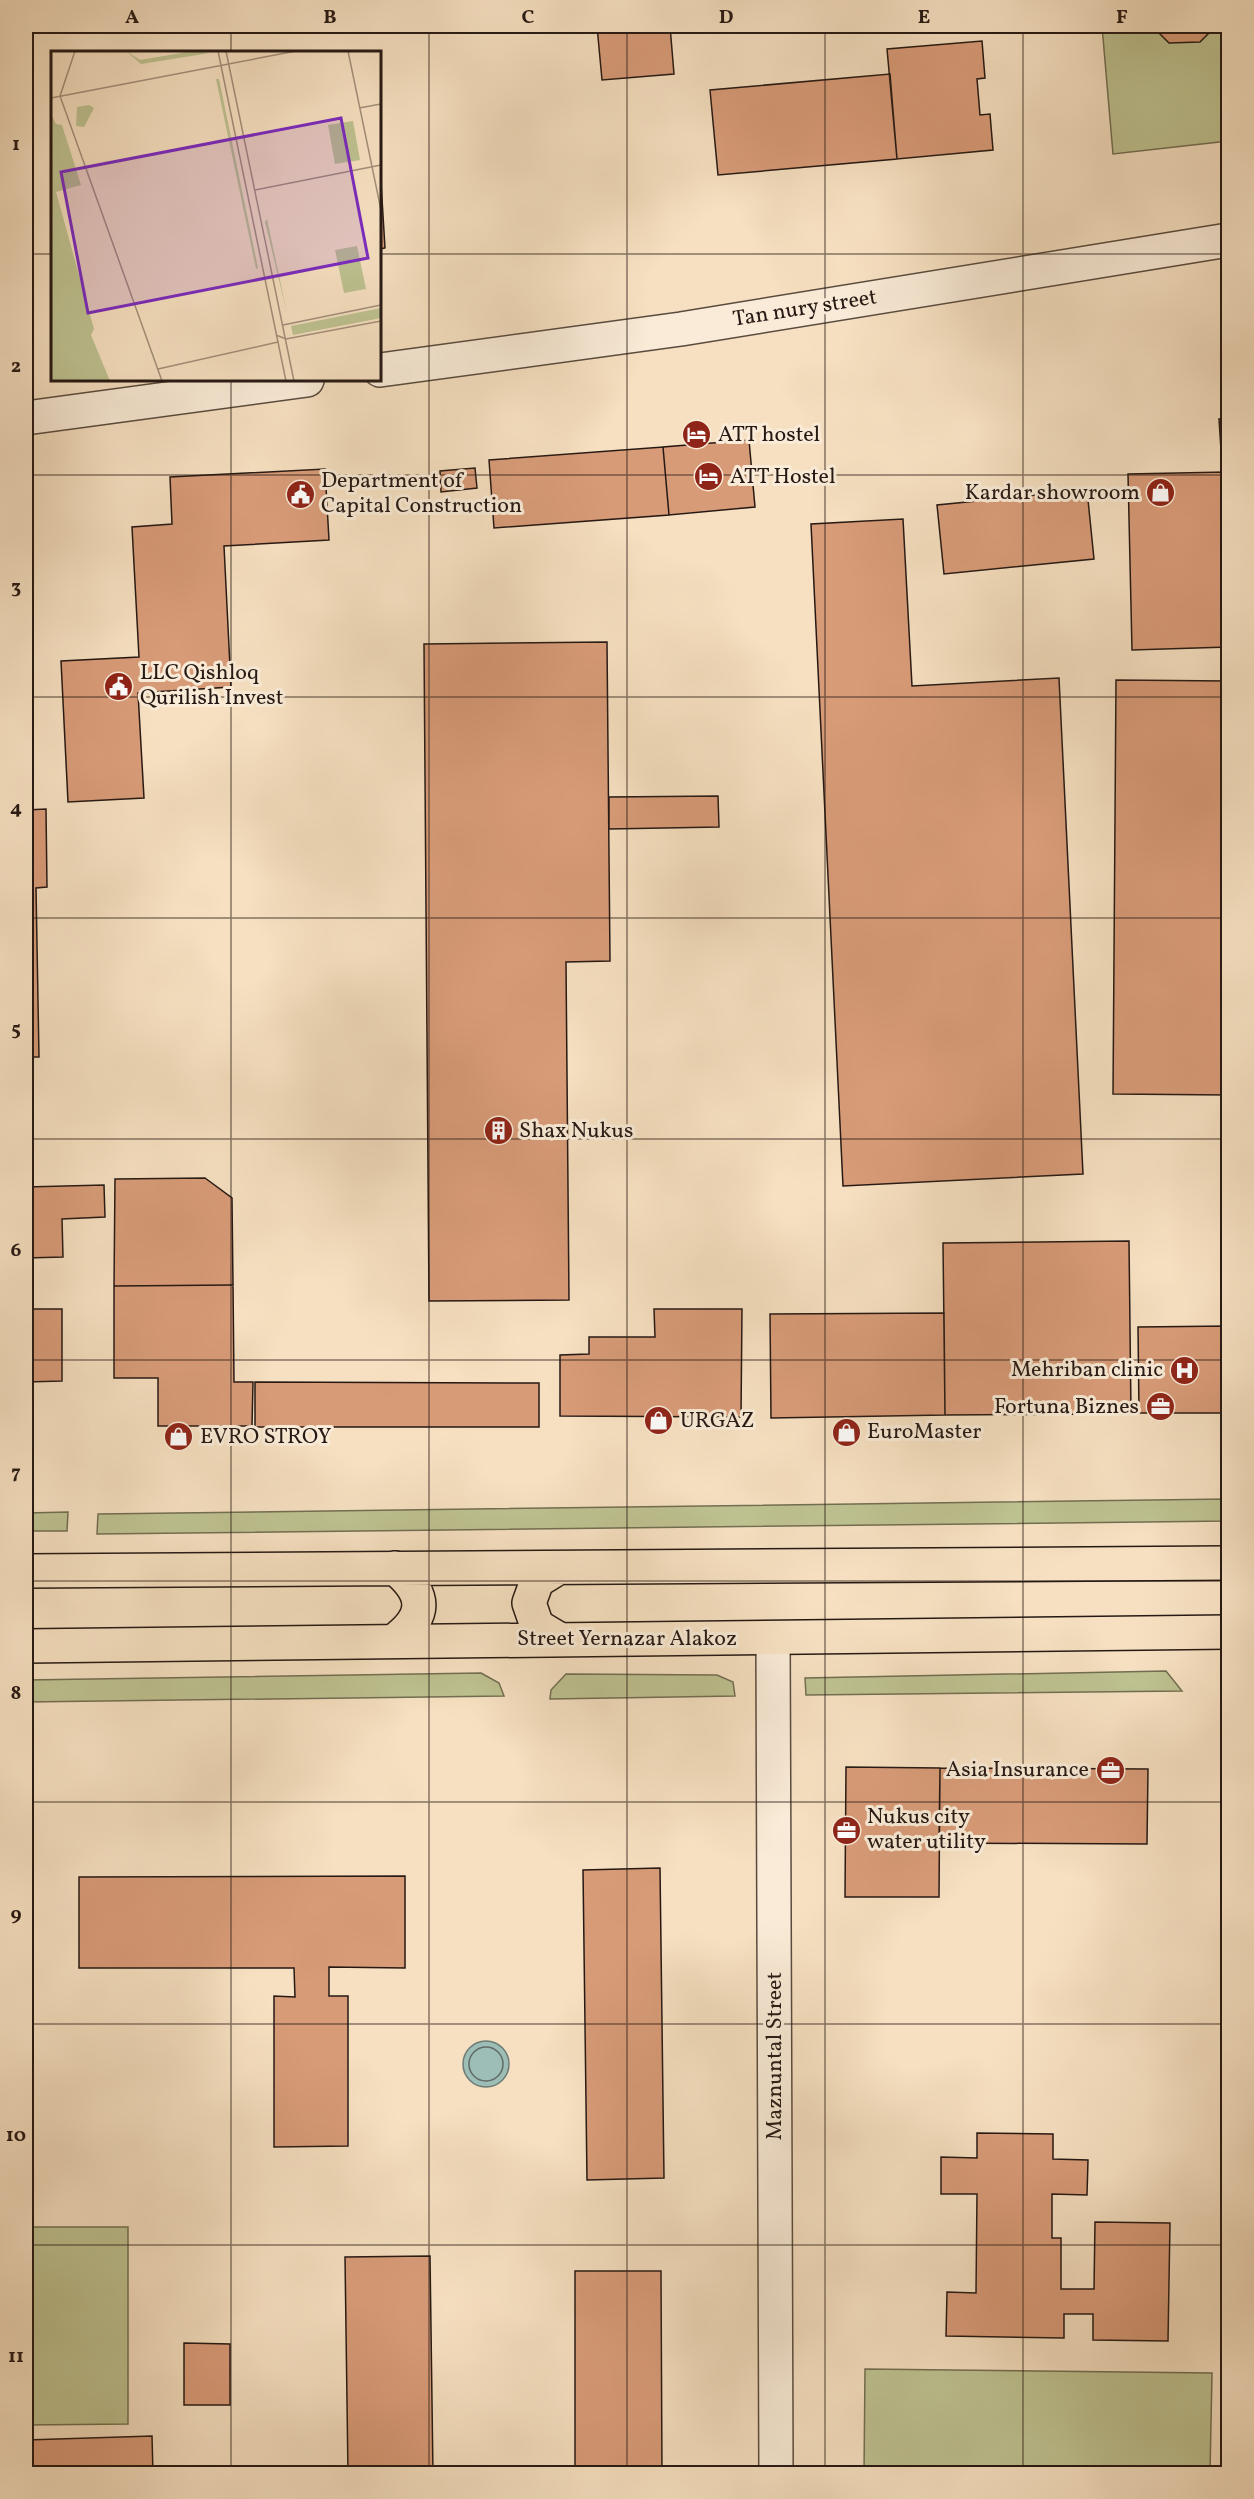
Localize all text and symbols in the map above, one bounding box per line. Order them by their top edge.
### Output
text: A [125,4,139,32]
text: B [323,4,337,32]
text: C [522,4,535,32]
text: D [719,4,733,32]
text: E [918,4,930,32]
text: F [1116,4,1128,32]
inset map [51,51,381,381]
text: 1 [12,131,20,159]
street label: Tan nury street [731,282,879,336]
text: 2 [11,353,21,381]
hotel icon: ATT hostel [681,419,713,451]
place label: ATT hostel [718,420,820,451]
hotel icon: ATT Hostel [693,461,725,493]
place label: ATT Hostel [730,462,836,493]
place label: Department of Capital Construction [321,466,522,522]
shop icon: Kardar showroom [1145,477,1177,509]
public building icon: Department of Capital Construction [284,478,316,510]
place label: Kardar showroom [965,478,1140,509]
text: 3 [11,574,21,602]
place label: LLC Qishloq Qurilish Invest [140,658,284,714]
public building icon: LLC Qishloq Qurilish Invest [103,670,135,702]
text: 4 [10,795,22,823]
text: 5 [11,1016,21,1044]
building icon: Shax Nukus [482,1115,514,1147]
place label: Shax Nukus [519,1116,633,1147]
text: 6 [11,1237,22,1265]
hospital icon: Mehriban clinic [1168,1354,1200,1386]
place label: Mehriban clinic [1011,1355,1163,1386]
office icon: Fortuna Biznes [1144,1391,1176,1423]
place label: Fortuna Biznes [994,1392,1139,1423]
shop icon: URGAZ [643,1405,675,1437]
place label: URGAZ [680,1406,755,1437]
shop icon: EuroMaster [830,1416,862,1448]
place label: EuroMaster [867,1417,982,1448]
shop icon: EVRO STROY [163,1421,195,1453]
place label: EVRO STROY [200,1422,331,1453]
text: 7 [11,1459,21,1487]
street label: Street Yernazar Alakoz [517,1624,737,1655]
text: 8 [11,1680,21,1708]
office icon: Asia Insurance [1094,1754,1126,1786]
place label: Asia Insurance [946,1755,1089,1786]
place label: Nukus city water utility [867,1802,986,1858]
office icon: Nukus city water utility [830,1814,862,1846]
text: 9 [10,1901,22,1929]
street label: Maznuntal Street [760,1972,791,2140]
text: 10 [6,2122,26,2150]
text: 11 [8,2343,24,2371]

